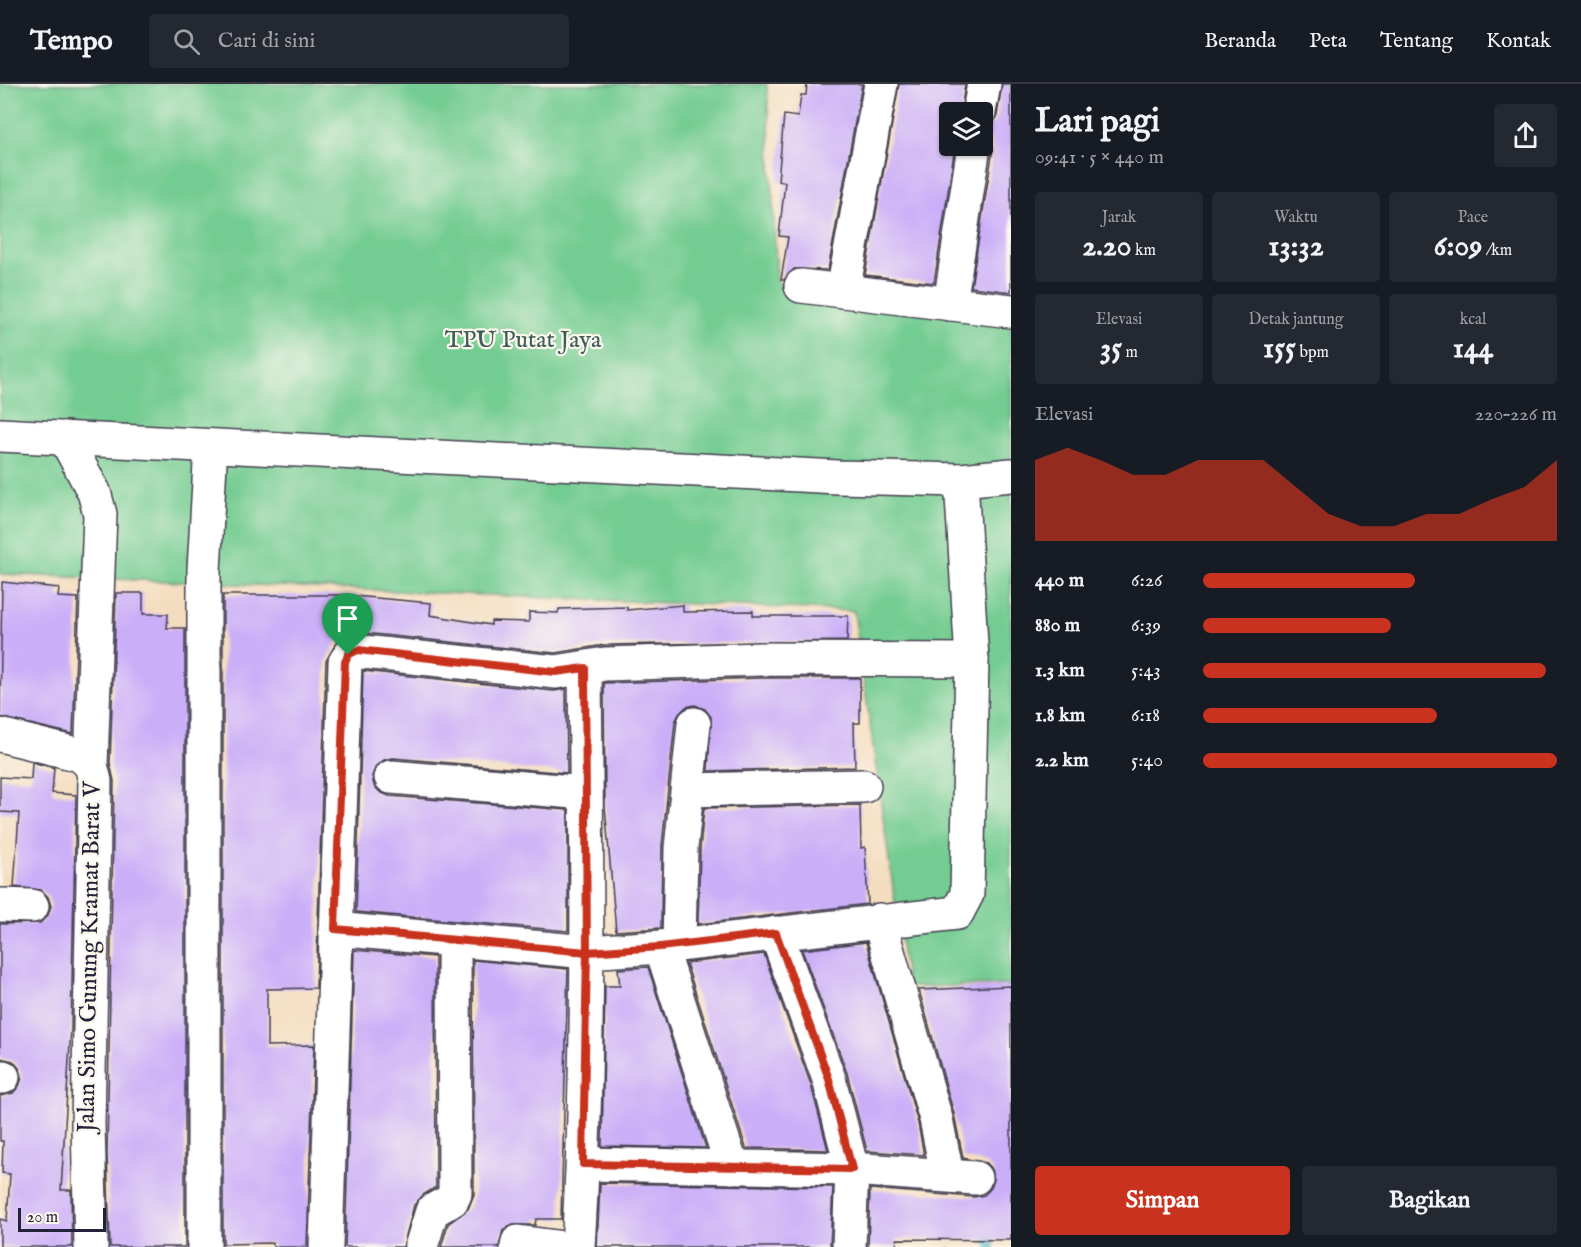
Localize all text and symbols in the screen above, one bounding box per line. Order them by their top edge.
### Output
search box [149,14,569,68]
text: Tempo [30,24,113,59]
icon: search [170,25,203,58]
text: Cari di sini [218,27,315,55]
text: Beranda [1204,28,1276,55]
text: Peta [1309,28,1347,55]
text: Tentang [1380,28,1453,55]
text: Kontak [1486,28,1551,55]
text: Lari pagi [1035,101,1160,143]
map controls [939,102,993,156]
button: layers [939,102,993,156]
button: share [1494,104,1557,167]
text: 09:41 · 5 × 440 m [1035,145,1164,170]
text: Jarak [1102,208,1136,228]
text: Waktu [1274,208,1318,228]
text: Pace [1458,208,1488,228]
text: 2.20 [1082,228,1131,266]
text: 13:32 [1268,228,1324,266]
text: 6:09 [1434,228,1482,266]
text: km [1131,241,1156,261]
text: /km [1482,241,1512,261]
text: Elevasi [1096,310,1142,330]
text: Detak jantung [1249,310,1343,330]
text: kcal [1460,310,1486,330]
park label: TPU Putat Jaya [445,325,602,356]
text: 35 [1100,330,1122,368]
text: 155 [1263,330,1296,368]
text: 144 [1453,330,1493,368]
text: m [1122,343,1138,363]
text: bpm [1296,343,1329,363]
text: Elevasi [1035,402,1093,427]
text: 220–226 m [1475,402,1557,427]
text: 440 m [1035,568,1084,593]
text: 6:26 [1131,568,1163,593]
pin [322,593,373,655]
icon: arrive [331,602,364,635]
text: 880 m [1035,613,1080,638]
text: 6:39 [1131,613,1161,638]
text: 1.3 km [1035,658,1085,683]
text: 5:43 [1131,658,1161,683]
text: 1.8 km [1035,703,1085,728]
text: 6:18 [1131,703,1160,728]
text: 2.2 km [1035,748,1089,773]
text: 5:40 [1131,748,1163,773]
street label: Jalan Simo Gunung Kramat Barat V [71,780,109,1136]
button: Simpan [1035,1166,1290,1235]
button: Bagikan [1302,1166,1557,1235]
scale bar [18,1205,106,1232]
text: 20 m [27,1208,58,1228]

